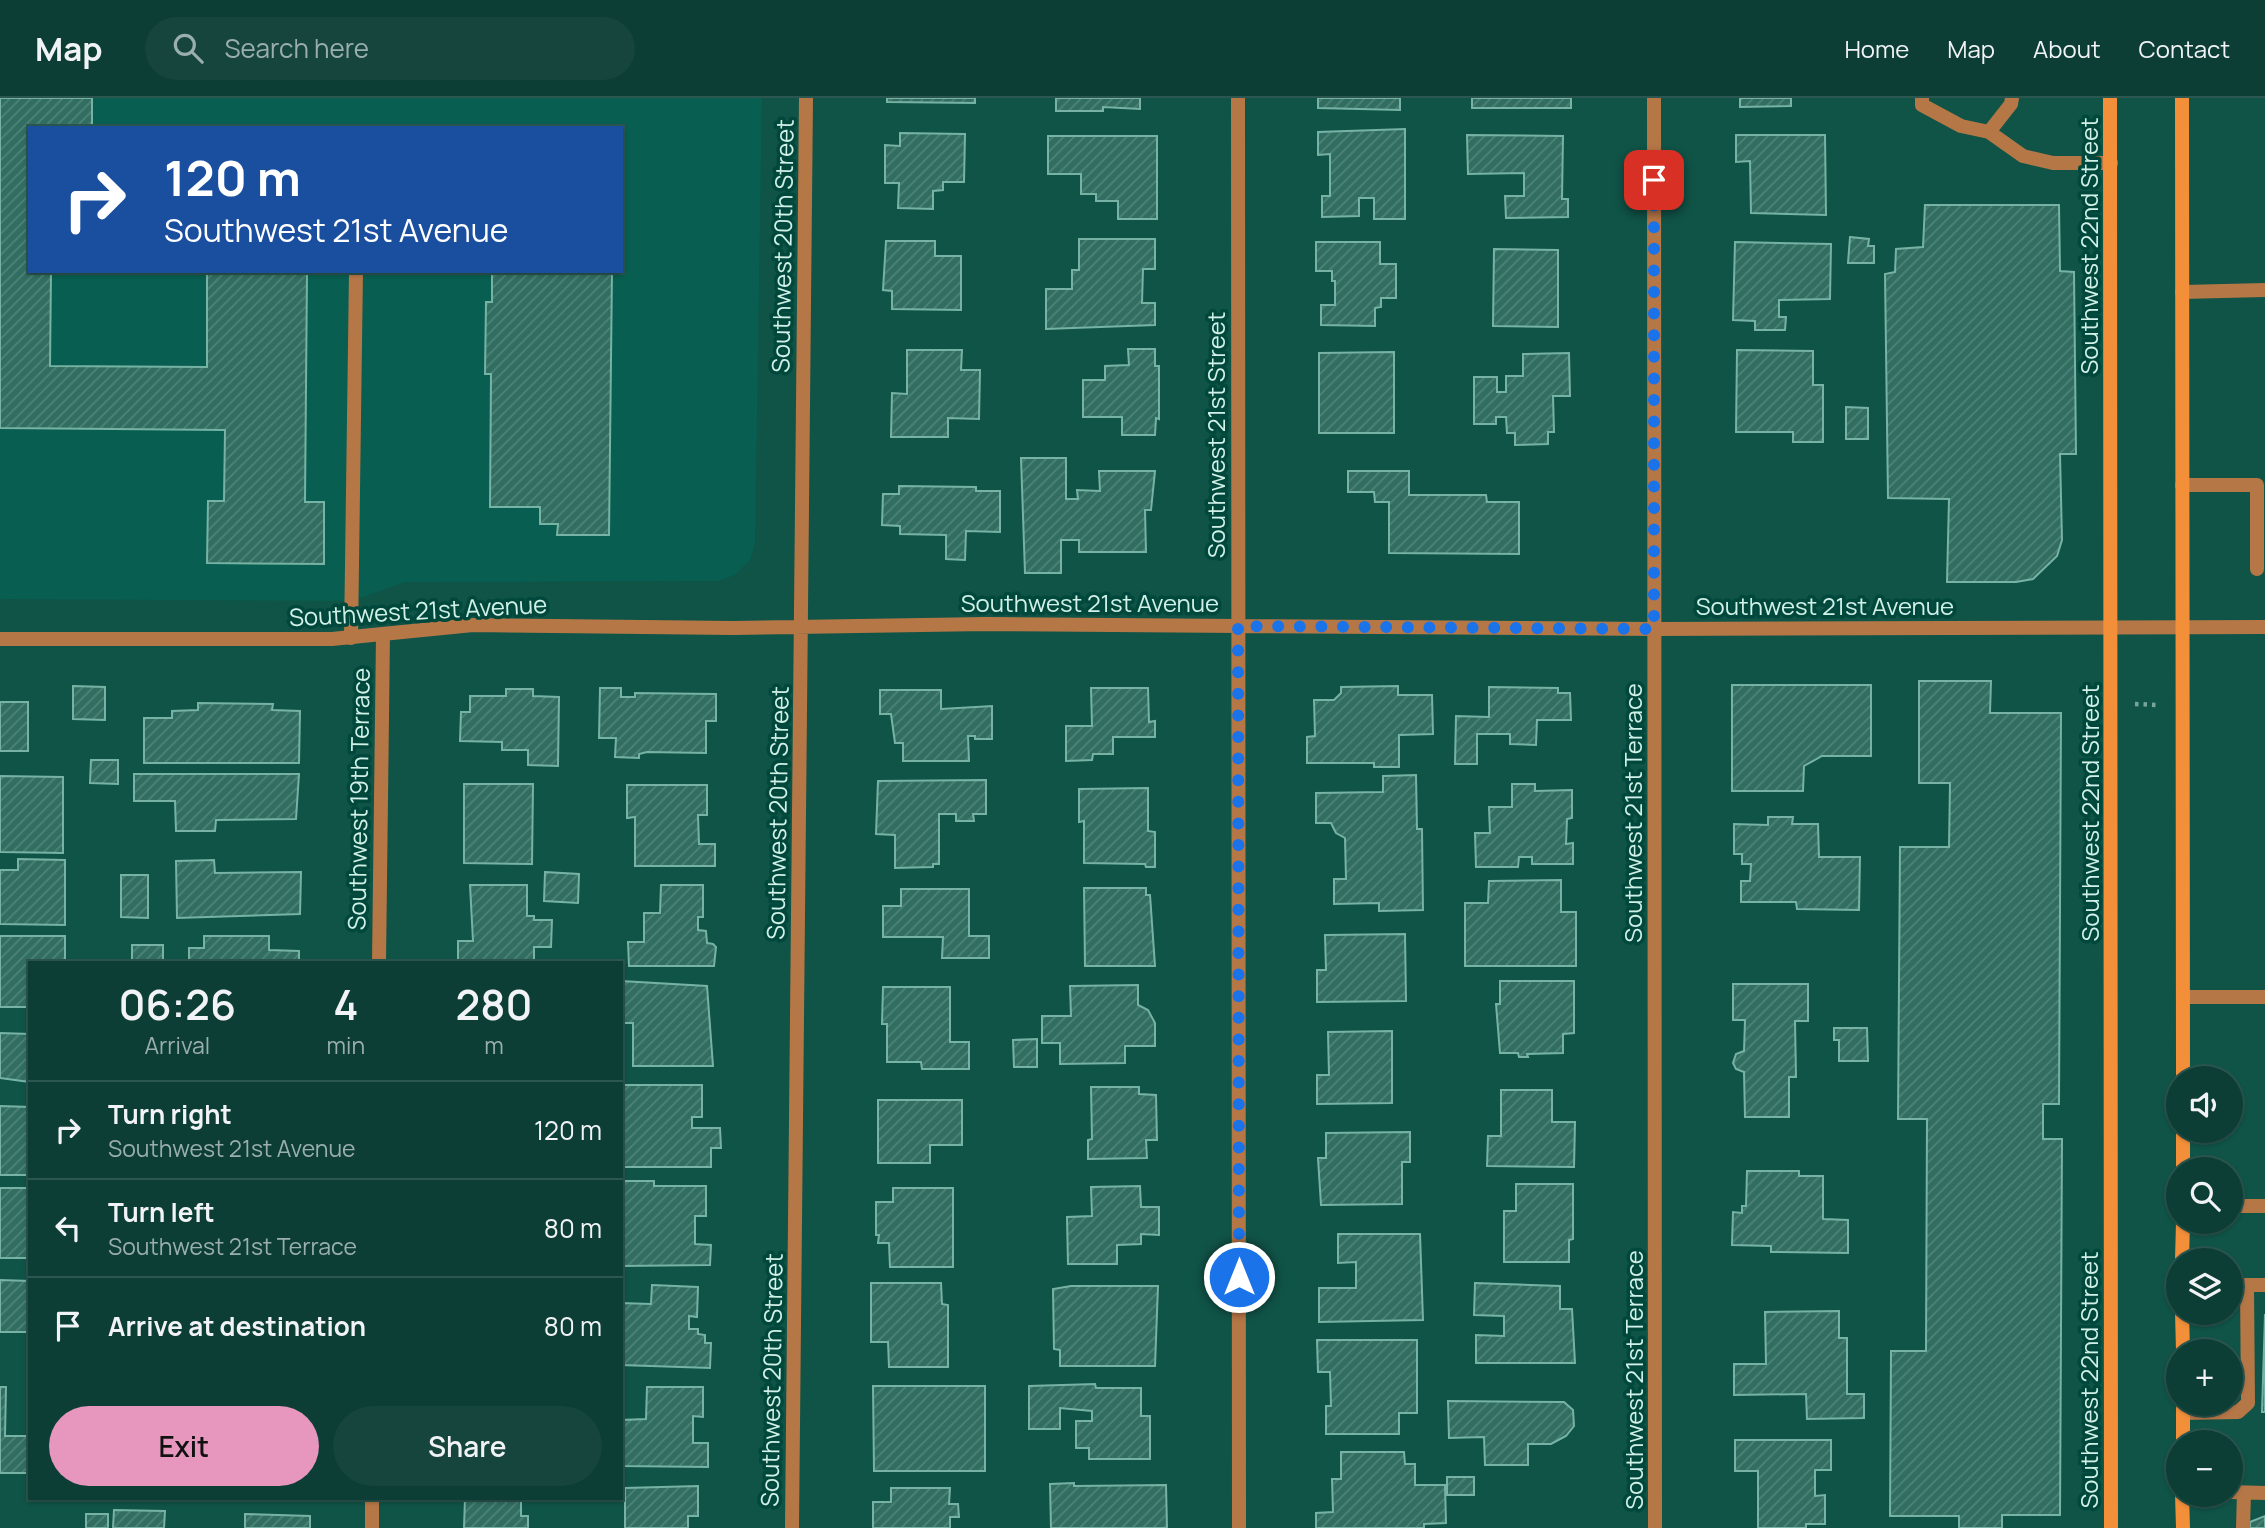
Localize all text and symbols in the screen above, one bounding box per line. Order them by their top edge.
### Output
search box [145,17,635,80]
text: Map [35,26,103,71]
icon: search [169,29,207,67]
text: Search here [225,30,369,66]
text: Home [1844,32,1909,65]
text: Map [1947,32,1995,65]
text: About [2033,32,2101,65]
text: Contact [2139,32,2230,65]
street label: Southwest 22nd Street [2072,117,2105,375]
street label: Southwest 20th Street [763,119,801,373]
text: 120 m [164,144,301,211]
pin [1624,150,1684,210]
icon: right [49,154,140,245]
icon: arrive [1635,161,1673,199]
text: Southwest 21st Avenue [164,208,508,252]
street label: Southwest 21st Street [1199,312,1232,558]
street label: Southwest 21st Avenue [961,586,1219,619]
street label: Southwest 21st Avenue [288,587,548,633]
street label: Southwest 21st Avenue [1696,589,1954,622]
street label: Southwest 19th Terrace [339,667,377,931]
street label: Southwest 21st Terrace [1616,683,1649,943]
street label: Southwest 22nd Street [2073,684,2106,942]
street label: Southwest 20th Street [758,686,796,940]
text: 06:26 [118,975,236,1033]
text: 4 [333,975,359,1033]
text: 280 [456,975,533,1033]
text: Arrival [144,1029,210,1061]
text: min [327,1029,365,1061]
text: m [484,1029,504,1061]
map controls [2166,1066,2243,1507]
button: sound [2166,1066,2243,1143]
text: Turn right [108,1096,232,1132]
icon: right [49,1111,87,1149]
text: 120 m [534,1112,602,1148]
text: Southwest 21st Avenue [108,1132,356,1164]
button: search [2166,1157,2243,1234]
text: Turn left [108,1194,215,1230]
icon: left [49,1209,87,1247]
text: 80 m [544,1210,602,1246]
text: Southwest 21st Terrace [108,1230,357,1262]
position arrow [1202,1240,1276,1314]
button: layers [2166,1248,2243,1325]
street label: Southwest 21st Terrace [1617,1250,1650,1510]
street label: Southwest 22nd Street [2072,1251,2105,1509]
street label: Southwest 20th Street [752,1253,790,1507]
icon: arrive [49,1307,87,1345]
text: Arrive at destination [108,1308,366,1344]
text: 80 m [544,1308,602,1344]
button: + [2166,1339,2243,1416]
button: Exit [49,1406,319,1486]
button: Share [333,1406,602,1486]
button: − [2166,1430,2243,1507]

